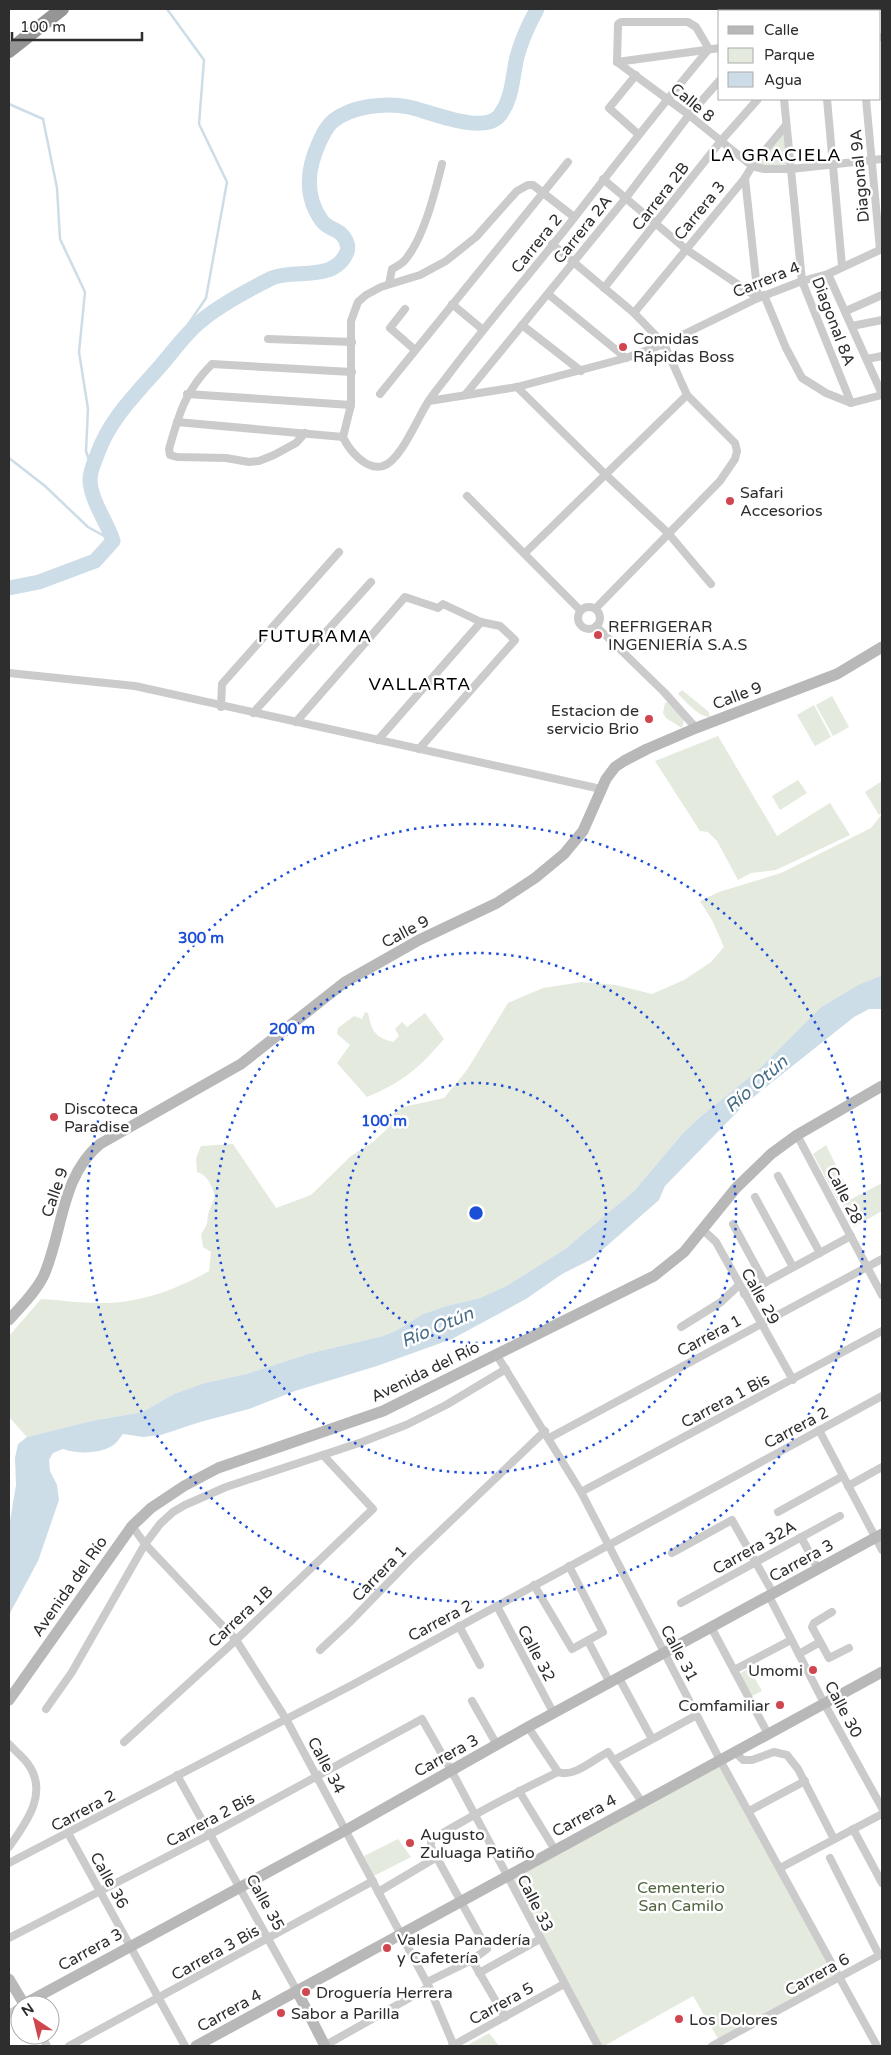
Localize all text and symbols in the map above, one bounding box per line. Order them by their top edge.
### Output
scale bar [12,10,142,42]
legend [718,10,881,100]
text: 100 m [20,18,66,36]
text: Calle [764,21,799,39]
text: Parque [764,46,815,64]
text: Agua [764,71,802,89]
street label: Calle 8 [666,79,719,127]
street label: Diagonal 9A [846,128,874,223]
district label: LA GRACIELA [710,144,842,166]
street label: Carrera 2B [628,158,694,235]
street label: Carrera 3 [670,177,730,244]
street label: Carrera 2A [549,191,617,268]
street label: Carrera 2 [507,210,567,277]
street label: Carrera 4 [730,257,803,302]
street label: Diagonal 8A [807,274,859,369]
place label: Comidas Rápidas Boss [633,329,735,367]
marker: Comidas Rápidas Boss [617,341,629,353]
place label: Safari Accesorios [740,483,823,521]
marker: Safari Accesorios [724,495,736,507]
place label: REFRIGERAR INGENIERÍA S.A.S [608,617,748,655]
district label: FUTURAMA [258,625,372,647]
marker: REFRIGERAR INGENIERÍA S.A.S [592,629,604,641]
district label: VALLARTA [368,673,472,695]
street label: Calle 9 [710,677,765,714]
place label: Estacion de servicio Brio [546,701,639,739]
marker: Estacion de servicio Brio [643,713,655,725]
street label: Calle 9 [378,911,433,953]
text: 300 m [178,929,224,947]
text: 200 m [269,1020,315,1038]
water label: Río Otún [720,1050,793,1117]
place label: Discoteca Paradise [64,1099,138,1137]
marker: Discoteca Paradise [48,1111,60,1123]
text: 100 m [361,1112,407,1130]
street label: Calle 28 [821,1164,867,1227]
street label: Calle 9 [37,1165,73,1220]
centre of rings [467,1204,485,1222]
street label: Calle 29 [736,1265,784,1328]
water label: Río Otún [398,1302,477,1352]
street label: Carrera 1 [674,1311,745,1361]
street label: Avenida del Río [368,1337,483,1407]
street label: Carrera 1 Bis [678,1369,773,1433]
street label: Carrera 2 [761,1403,832,1453]
street label: Carrera 32A [709,1517,800,1579]
street label: Avenida del Río [28,1532,112,1641]
street label: Carrera 3 [766,1535,837,1587]
street label: Carrera 1 [348,1541,411,1606]
street label: Carrera 1B [204,1582,277,1652]
street label: Carrera 2 [405,1596,476,1646]
street label: Calle 32 [513,1622,559,1685]
street label: Calle 31 [656,1622,702,1685]
place label: Umomi [748,1661,803,1681]
marker: Umomi [807,1664,819,1676]
street label: Calle 30 [820,1678,866,1741]
place label: Comfamiliar [678,1696,771,1716]
marker: Comfamiliar [774,1699,786,1711]
street label: Carrera 3 [411,1730,482,1782]
street label: Calle 34 [303,1734,349,1797]
street label: Carrera 2 [48,1786,119,1836]
street label: Carrera 2 Bis [163,1788,258,1852]
street label: Carrera 4 [549,1790,620,1842]
place label: Augusto Zuluaga Patiño [420,1825,535,1863]
marker: Augusto Zuluaga Patiño [404,1837,416,1849]
street label: Calle 36 [85,1849,133,1912]
street label: Calle 35 [241,1871,289,1934]
street label: Calle 33 [512,1872,558,1935]
park label: Cementerio San Camilo [637,1878,725,1916]
street label: Carrera 3 Bis [168,1921,263,1985]
street label: Carrera 3 [55,1924,126,1976]
place label: Valesia Panadería y Cafetería [397,1930,530,1968]
marker: Valesia Panadería y Cafetería [381,1942,393,1954]
street label: Carrera 6 [782,1949,853,2001]
street label: Carrera 5 [466,1978,537,2030]
place label: Droguería Herrera [316,1983,453,2003]
street label: Carrera 4 [194,1985,265,2037]
marker: Droguería Herrera [300,1986,312,1998]
north arrow [10,1995,60,2045]
text: N [18,2000,37,2020]
place label: Sabor a Parilla [291,2004,400,2024]
marker: Sabor a Parilla [275,2007,287,2019]
place label: Los Dolores [689,2010,778,2030]
marker: Los Dolores [673,2013,685,2025]

